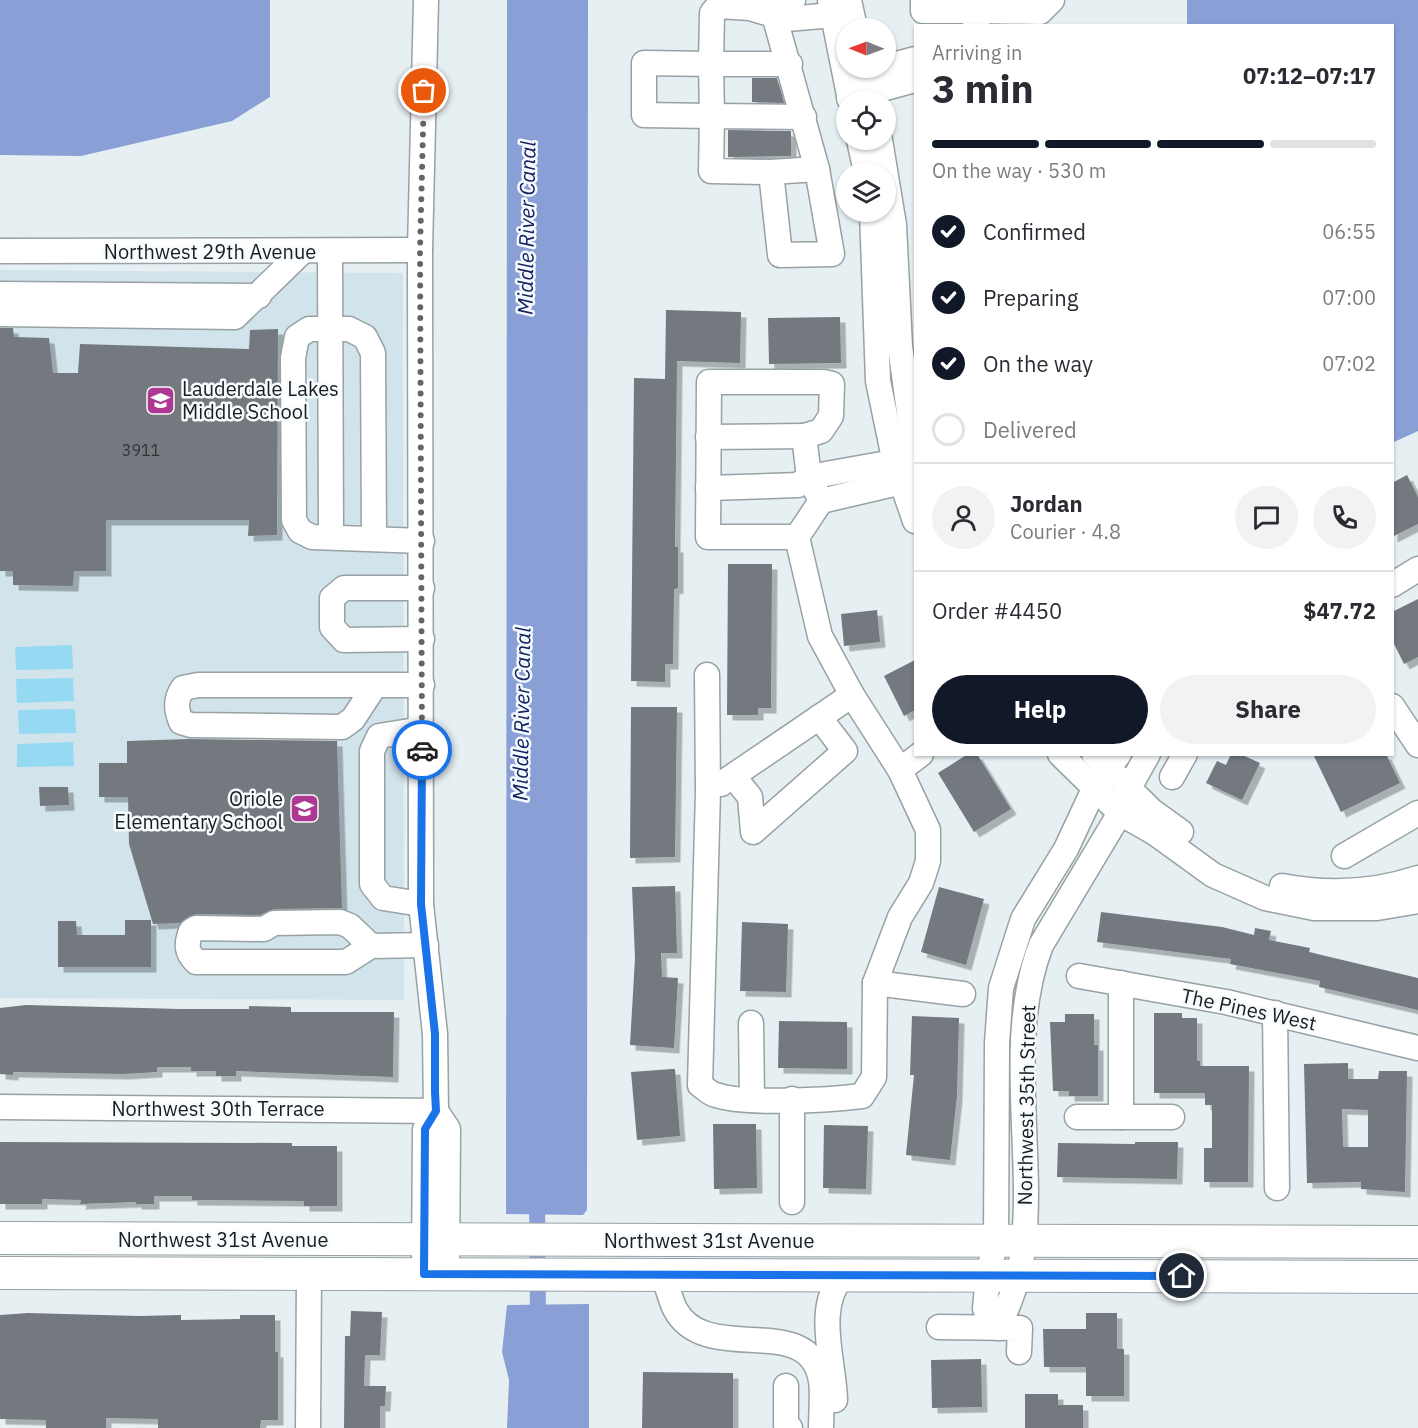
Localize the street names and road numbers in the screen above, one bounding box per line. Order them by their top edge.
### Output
street label: Northwest 29th Avenue [104,238,316,265]
street label: The Pines West [1179,981,1319,1037]
street label: Northwest 35th Street [1011,1004,1041,1206]
street label: Northwest 30th Terrace [111,1095,325,1122]
street label: Northwest 31st Avenue [118,1226,328,1253]
street label: Northwest 31st Avenue [604,1227,814,1254]

